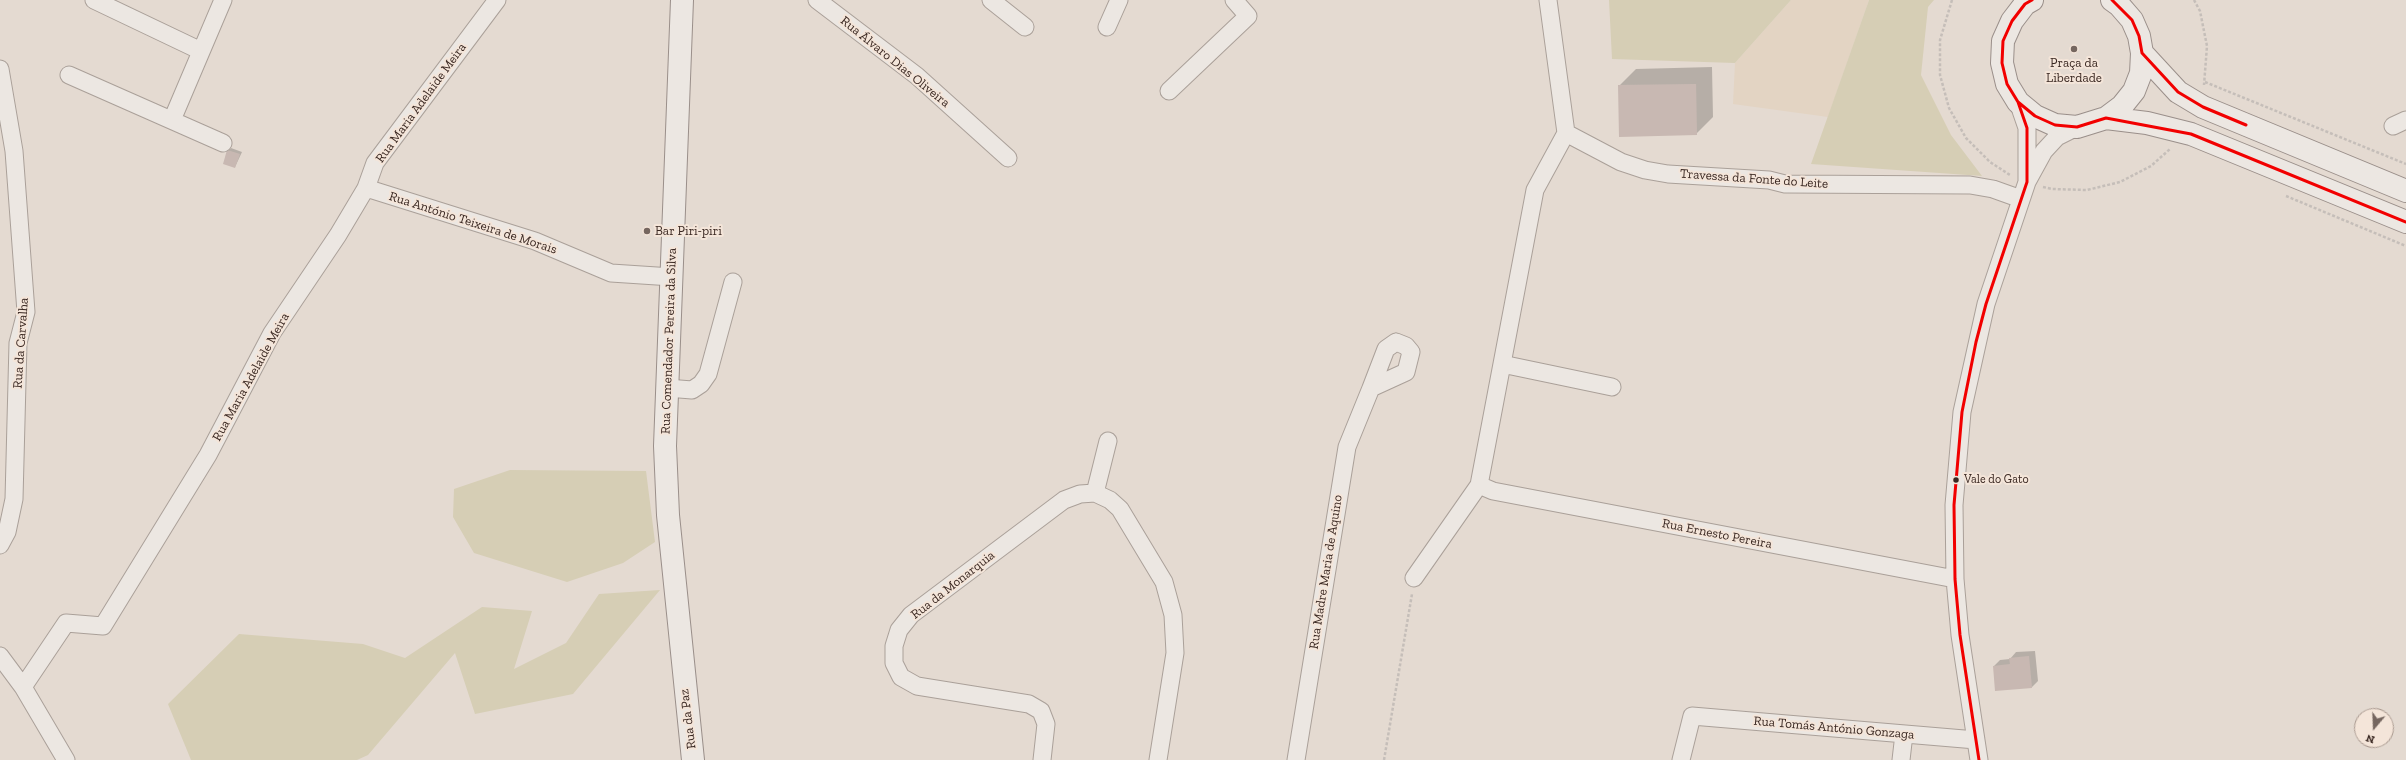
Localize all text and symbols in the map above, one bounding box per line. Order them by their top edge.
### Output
street label: Rua Álvaro Dias Oliveira [837,13,953,111]
street label: Rua Maria Adelaide Meira [372,40,470,166]
marker: Praça da Liberdade [2069,44,2079,54]
place label: Praça da Liberdade [2046,55,2102,86]
street label: Travessa da Fonte do Leite [1679,166,1829,192]
street label: Rua António Teixeira de Morais [387,188,559,258]
place label: Bar Piri-piri [655,223,722,239]
marker: Bar Piri-piri [642,226,652,236]
street label: Rua Comendador Pereira da Silva [658,248,680,434]
street label: Rua da Carvalha [10,297,32,389]
street label: Rua Maria Adelaide Meira [209,310,293,444]
place label: Vale do Gato [1964,473,2029,487]
marker: Vale do Gato [1951,475,1961,485]
street label: Rua Madre Maria de Aquino [1306,494,1346,650]
street label: Rua Ernesto Pereira [1661,516,1773,552]
street label: Rua da Monarquia [908,547,998,623]
street label: Rua da Paz [677,688,699,750]
north arrow [2354,708,2394,748]
street label: Rua Tomás António Gonzaga [1753,713,1915,743]
text: N [2364,731,2376,746]

